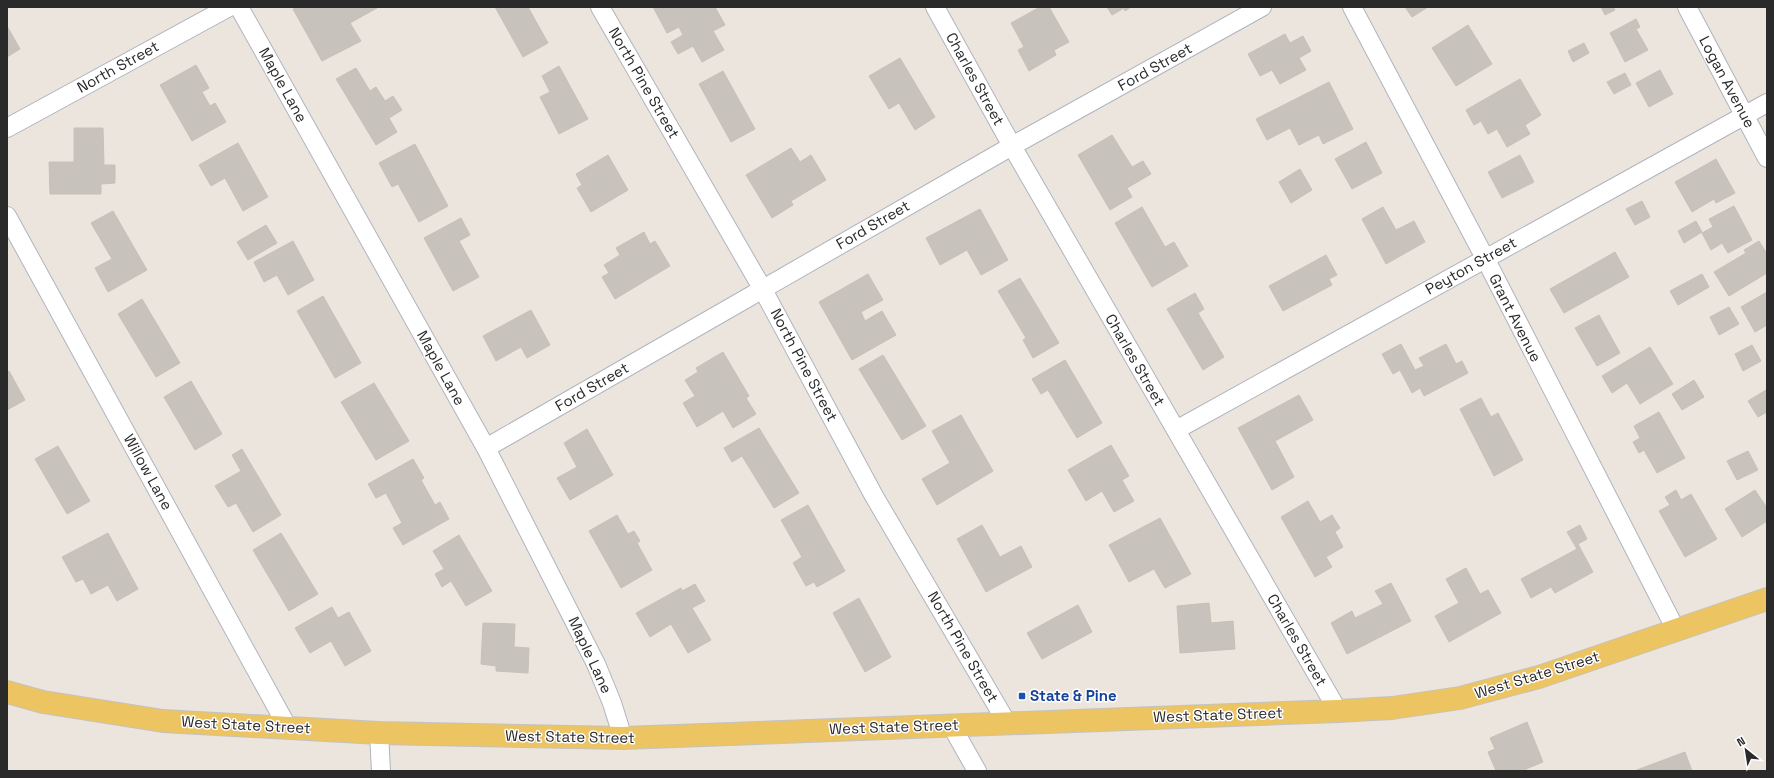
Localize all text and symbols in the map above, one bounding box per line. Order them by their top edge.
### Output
street label: North Pine Street [605,24,684,142]
street label: Charles Street [942,29,1009,129]
street label: Logan Avenue [1695,32,1760,131]
street label: North Street [74,36,162,97]
street label: Ford Street [1114,38,1195,95]
street label: Maple Lane [255,44,312,126]
street label: Ford Street [832,196,913,253]
street label: Peyton Street [1422,233,1520,299]
street label: Grant Avenue [1485,270,1546,365]
street label: North Pine Street [767,305,842,425]
street label: Charles Street [1101,310,1170,409]
street label: Maple Lane [413,327,470,409]
street label: Ford Street [551,358,632,415]
street label: Willow Lane [120,430,177,513]
street label: North Pine Street [924,588,1003,706]
street label: Charles Street [1263,590,1332,689]
street label: Maple Lane [564,613,617,696]
street label: West State Street [1472,646,1602,703]
place label: State & Pine [1030,686,1117,705]
marker: State & Pine [1017,691,1027,701]
street label: West State Street [1153,703,1283,726]
street label: West State Street [181,712,311,737]
street label: West State Street [829,715,959,738]
street label: West State Street [505,726,635,747]
north arrow [1726,730,1766,770]
text: N [1734,733,1748,749]

